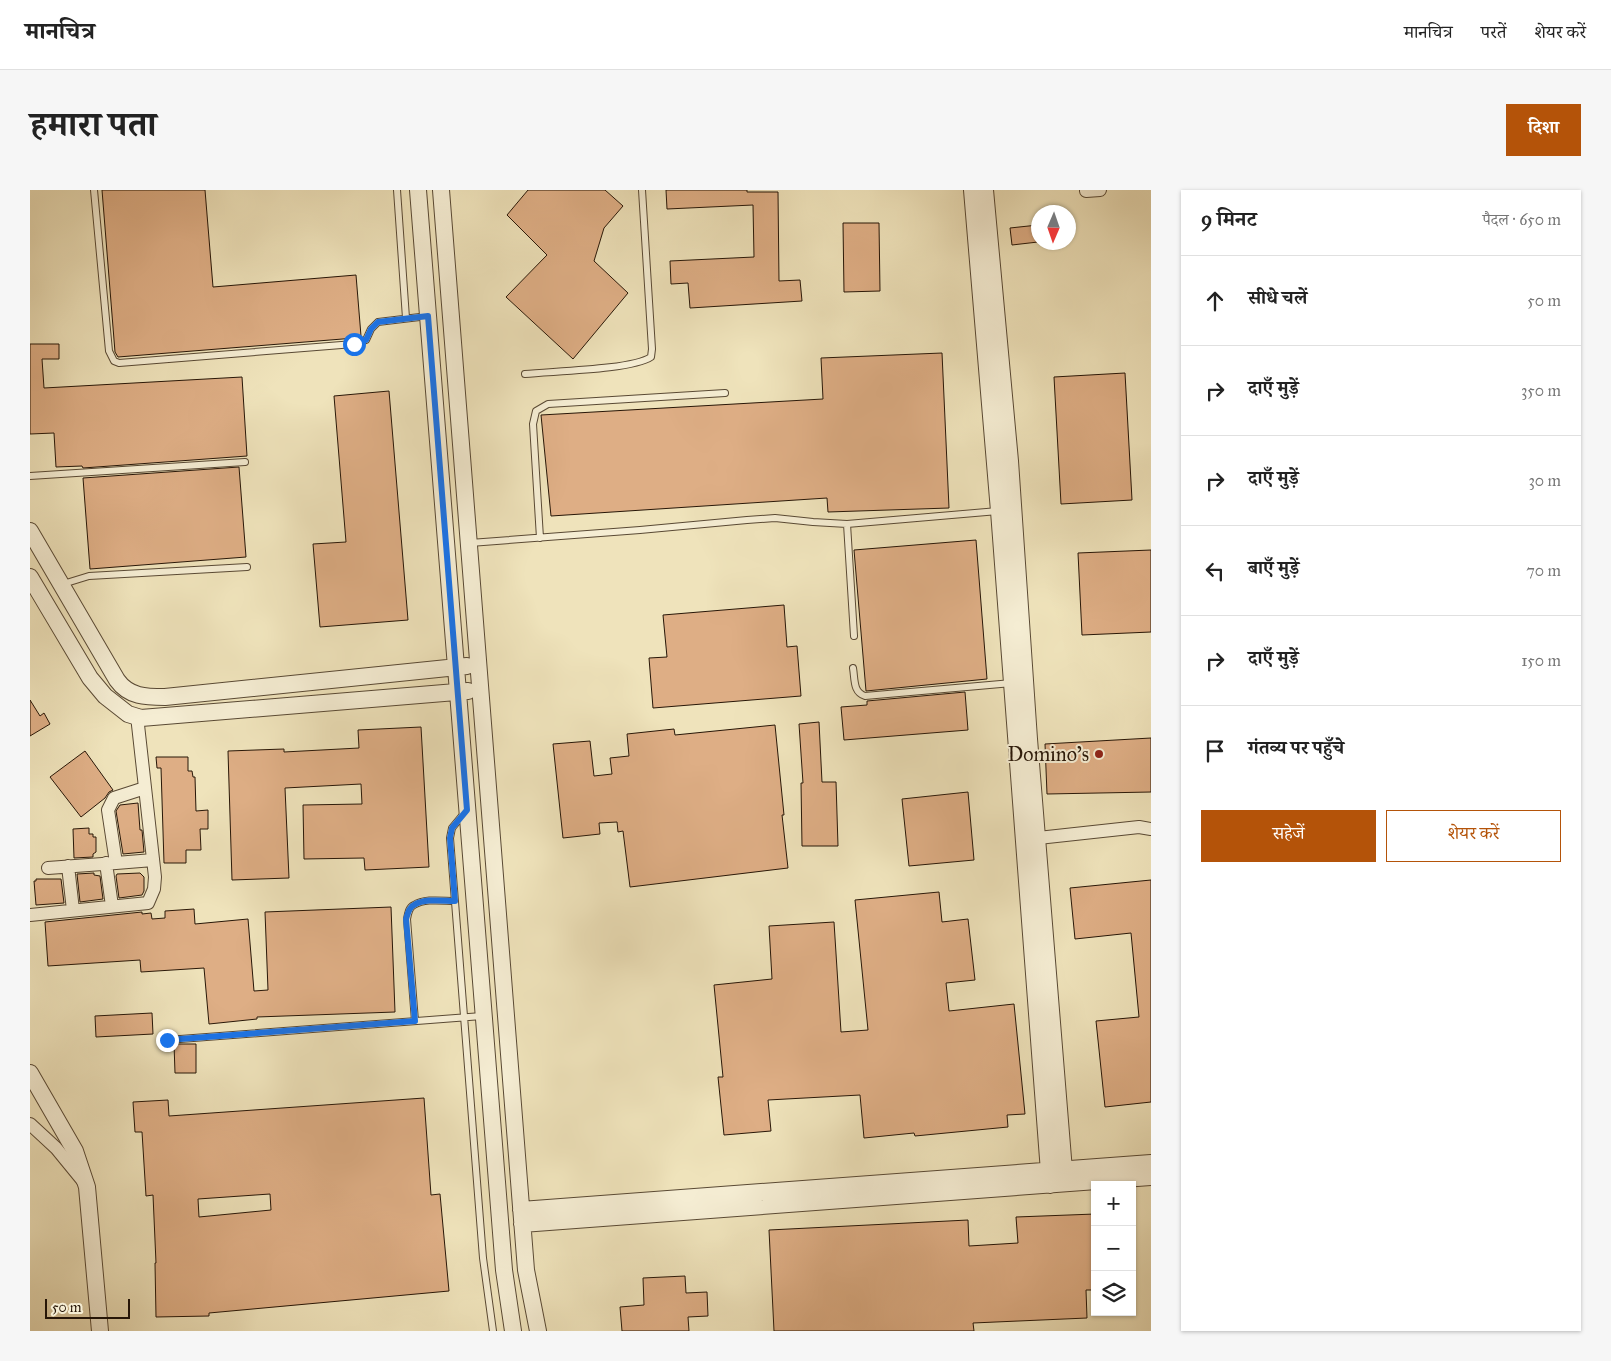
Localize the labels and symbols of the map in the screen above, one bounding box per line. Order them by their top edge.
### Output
north arrow [1031,205,1076,250]
route start [343,333,366,356]
place label: Domino's [1008,742,1089,766]
marker: Domino's [1093,748,1105,760]
route end [156,1029,179,1052]
scale bar [45,1296,130,1319]

